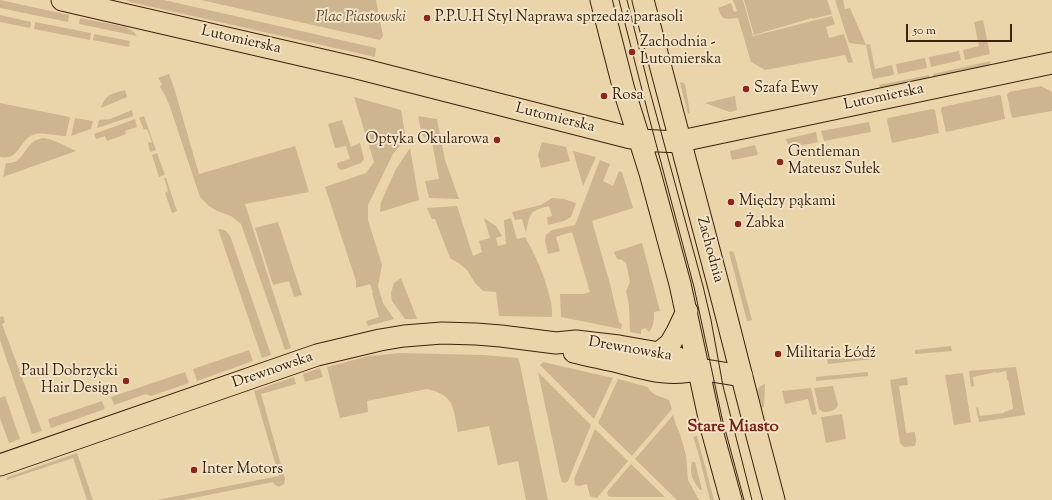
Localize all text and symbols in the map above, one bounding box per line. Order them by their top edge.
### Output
park label: Plac Piastowski [316,9,406,27]
place label: P.P.U.H Styl Naprawa sprzedaż parasoli [435,9,683,27]
marker: P.P.U.H Styl Naprawa sprzedaż parasoli [422,13,432,23]
scale bar [908,16,1014,42]
text: 50 m [913,22,936,40]
street label: Lutomierska [199,23,283,59]
place label: Zachodnia - Lutomierska [640,34,721,69]
marker: Zachodnia - Lutomierska [627,47,637,57]
place label: Szafa Ewy [754,80,819,98]
street label: Lutomierska [842,81,926,115]
marker: Szafa Ewy [741,84,751,94]
place label: Rosa [612,87,643,105]
marker: Rosa [599,91,609,101]
street label: Lutomierska [513,100,597,138]
place label: Optyka Okularowa [365,131,489,149]
marker: Optyka Okularowa [492,135,502,145]
place label: Gentleman Mateusz Sułek [788,144,881,179]
marker: Gentleman Mateusz Sułek [775,157,785,167]
place label: Między pąkami [739,193,836,211]
marker: Między pąkami [726,197,736,207]
street label: Zachodnia [692,215,726,285]
place label: Żabka [746,215,784,233]
marker: Żabka [733,219,743,229]
street label: Drewnowska [587,334,673,366]
place label: Militaria Łódź [786,345,876,363]
street label: Drewnowska [230,349,316,393]
marker: Militaria Łódź [773,349,783,359]
place label: Paul Dobrzycki Hair Design [21,363,118,398]
marker: Paul Dobrzycki Hair Design [121,376,131,386]
district label: Stare Miasto [687,418,779,438]
place label: Inter Motors [202,461,283,479]
marker: Inter Motors [189,465,199,475]

